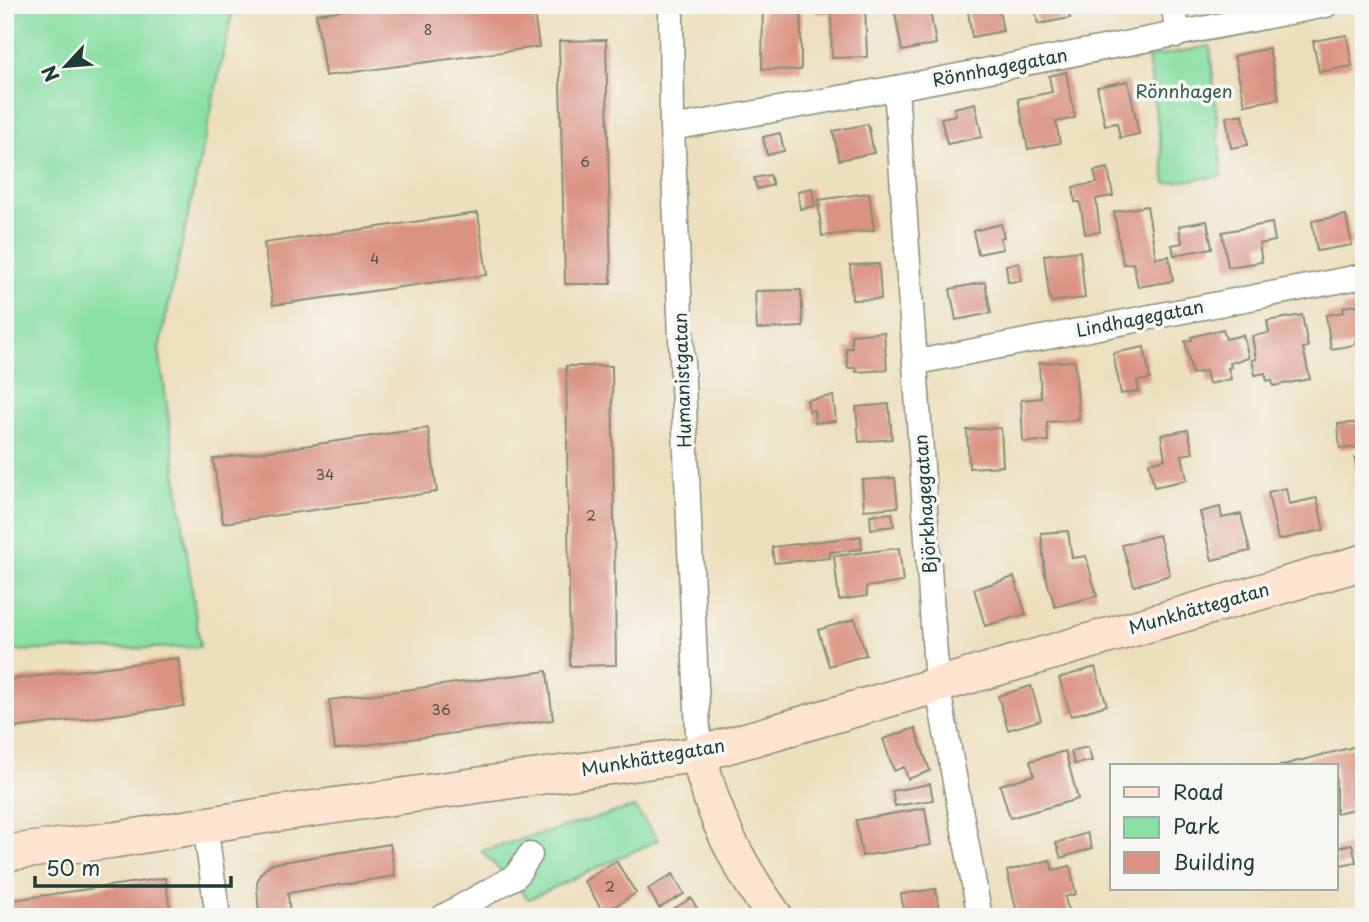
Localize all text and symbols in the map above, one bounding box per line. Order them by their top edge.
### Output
house number: 8 [424,19,432,40]
north arrow [32,32,102,102]
street label: Rönnhagegatan [930,40,1069,93]
text: N [34,61,66,87]
park label: Rönnhagen [1135,77,1233,104]
house number: 6 [580,151,590,172]
house number: 4 [370,248,380,269]
street label: Lindhagegatan [1074,292,1206,343]
street label: Humanistgatan [666,312,697,448]
street label: Björkhagegatan [906,433,943,575]
house number: 34 [316,464,334,485]
house number: 2 [586,505,596,526]
street label: Munkhättegatan [1125,575,1272,641]
house number: 36 [431,699,451,720]
street label: Munkhättegatan [579,731,727,782]
legend [1110,764,1338,890]
text: Road [1173,775,1224,807]
text: Park [1173,809,1220,841]
scale bar [35,845,231,889]
text: Building [1173,845,1255,877]
text: 50 m [46,851,100,883]
house number: 2 [605,876,615,897]

